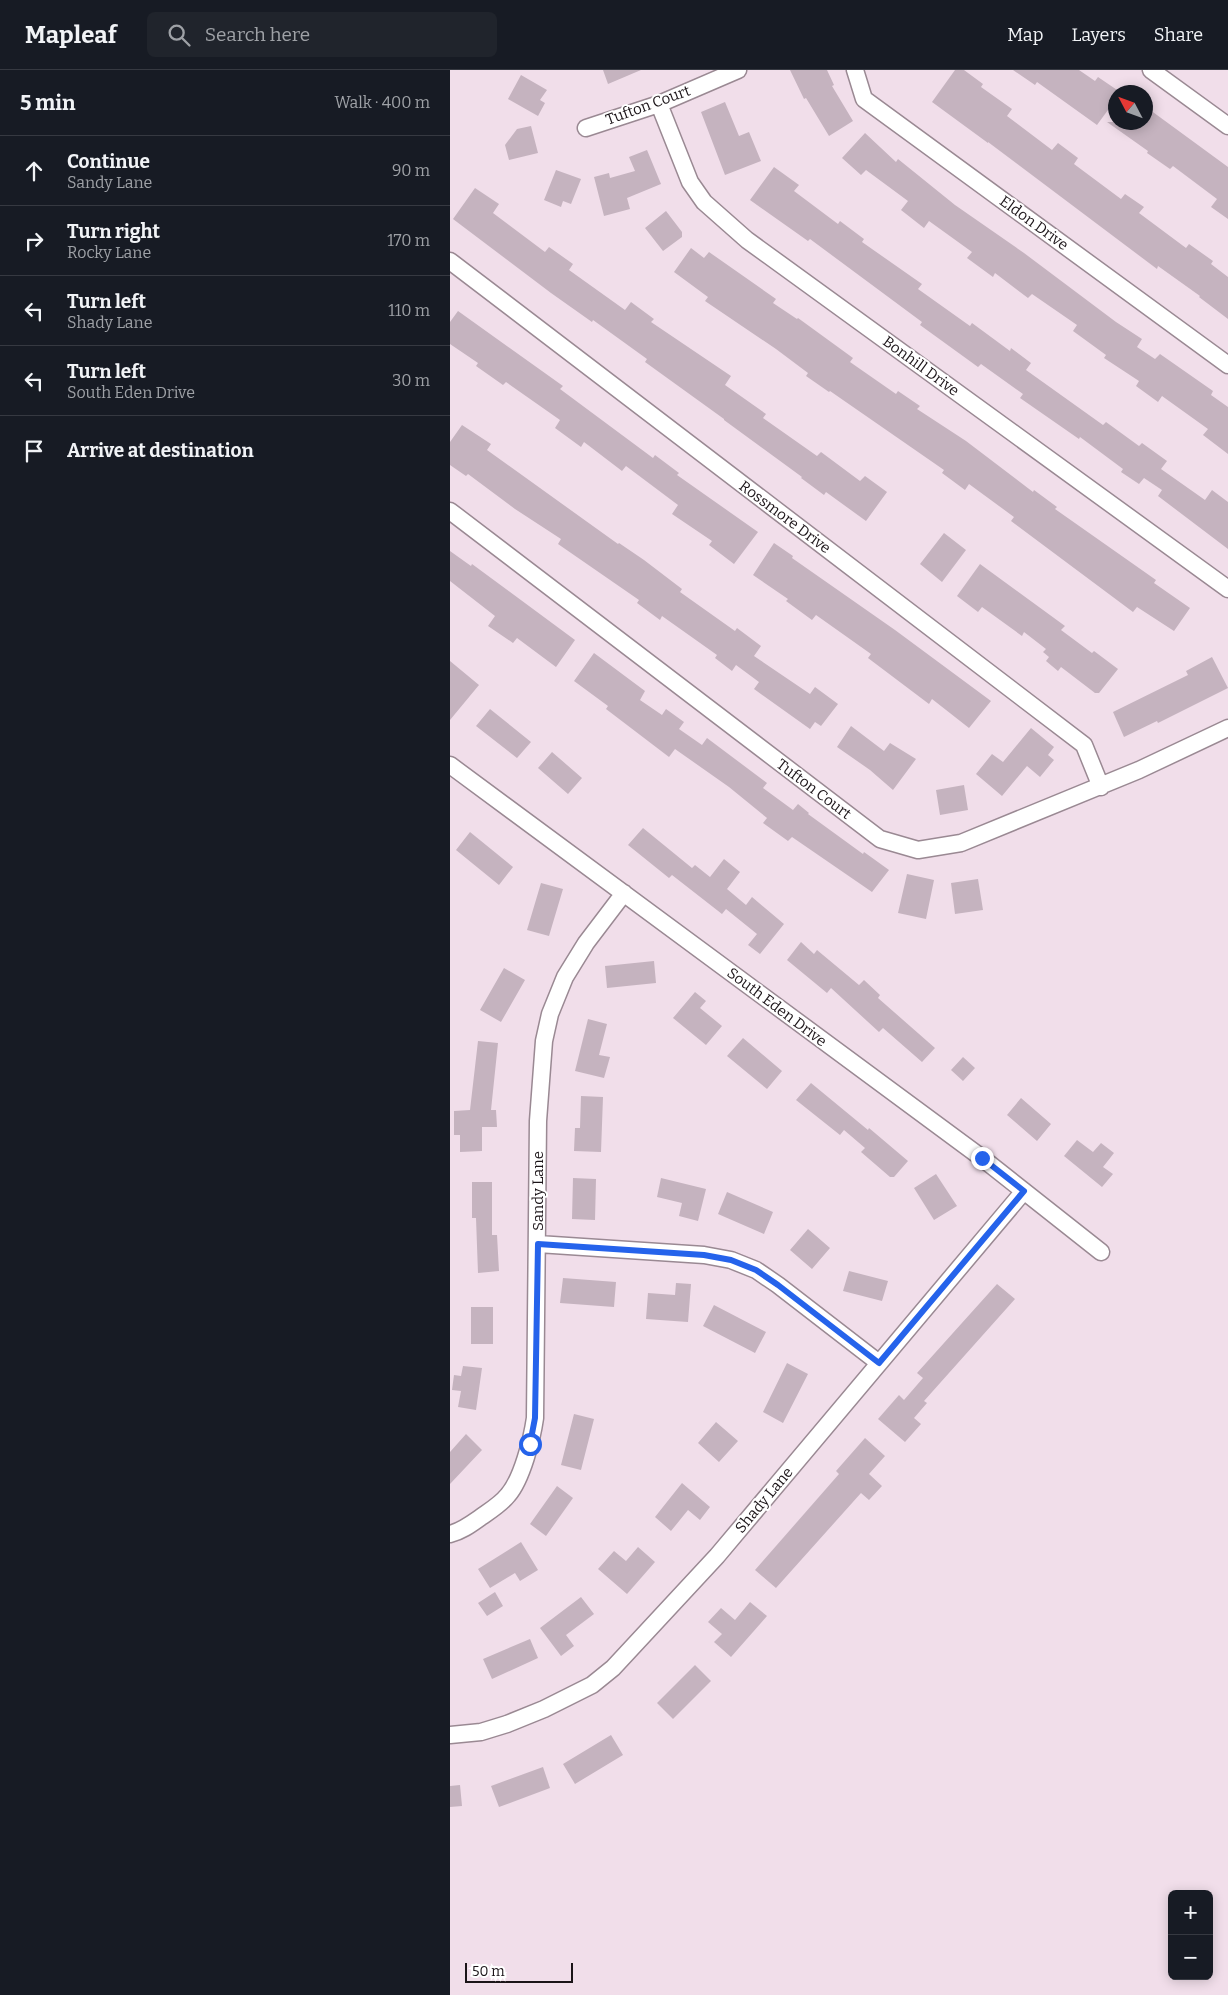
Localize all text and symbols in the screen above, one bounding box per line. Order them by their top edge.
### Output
search box [147,12,497,57]
text: Mapleaf [25,21,117,49]
icon: search [165,21,193,49]
text: Search here [205,23,310,46]
text: Map [1007,24,1043,46]
text: Layers [1071,24,1126,46]
text: Share [1154,24,1203,46]
street label: Tufton Court [603,81,693,129]
north arrow [1108,85,1153,130]
text: 5 min [20,90,76,116]
text: Walk · 400 m [334,93,430,112]
text: Continue [67,150,150,173]
icon: ahead [20,157,48,185]
text: 90 m [392,161,430,180]
text: Sandy Lane [67,173,152,192]
street label: Eldon Drive [996,192,1072,254]
text: Turn right [67,220,160,243]
icon: right [20,227,48,255]
text: 170 m [387,231,430,250]
text: Rocky Lane [67,243,151,262]
text: Turn left [67,290,146,313]
icon: left [20,297,48,325]
text: 110 m [388,301,430,320]
text: Shady Lane [67,313,152,332]
street label: Bonhill Drive [879,332,963,400]
text: Turn left [67,360,146,383]
icon: left [20,367,48,395]
text: 30 m [392,371,430,390]
text: South Eden Drive [67,383,195,402]
icon: arrive [20,437,48,465]
text: Arrive at destination [67,439,254,462]
street label: Rossmore Drive [736,477,834,557]
street label: Tufton Court [773,755,855,823]
street label: South Eden Drive [724,964,830,1050]
route end [971,1147,994,1170]
street label: Sandy Lane [529,1151,547,1231]
route start [519,1433,542,1456]
street label: Shady Lane [731,1464,797,1536]
map controls [1168,1890,1213,1980]
button: + [1168,1890,1213,1935]
button: − [1168,1935,1213,1980]
scale bar [465,1960,572,1983]
text: 50 m [472,1963,505,1980]

